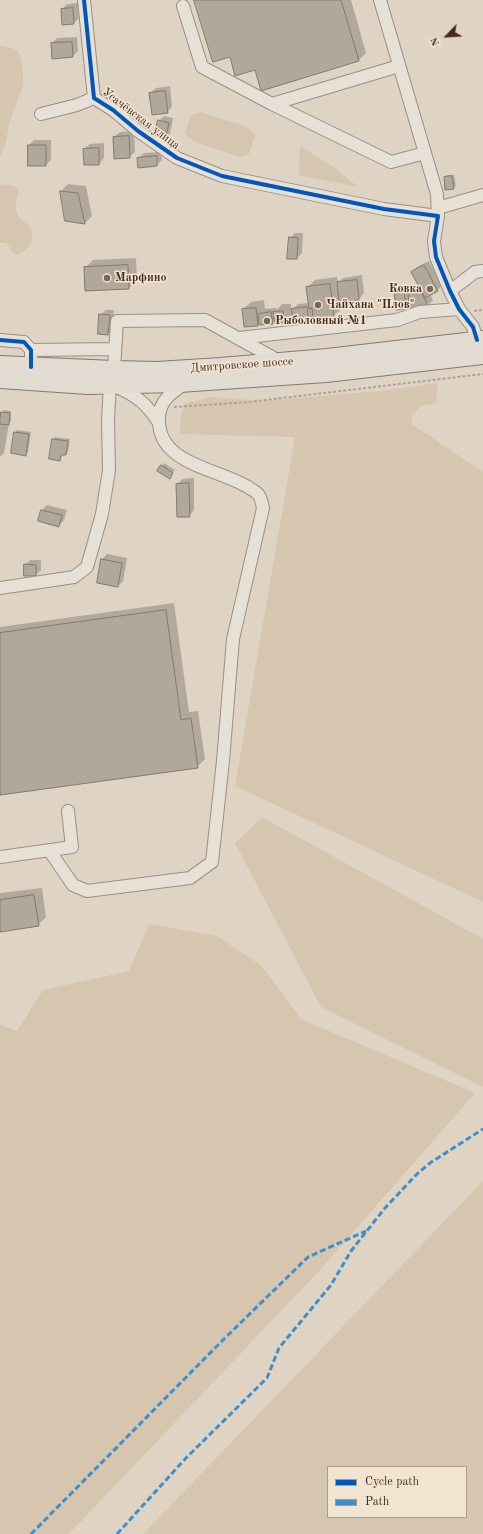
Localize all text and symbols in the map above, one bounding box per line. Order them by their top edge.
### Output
north arrow [427,16,467,56]
text: N [429,35,442,47]
street label: Усачёвская улица [99,85,183,153]
place label: Марфино [115,271,167,285]
marker: Марфино [102,273,112,283]
place label: Ковка [389,282,422,296]
marker: Ковка [425,284,435,294]
place label: Чайхана "Плов" [326,298,414,312]
marker: Чайхана "Плов" [313,300,323,310]
place label: Рыболовный №1 [275,314,367,328]
marker: Рыболовный №1 [262,316,272,326]
street label: Дмитровское шоссе [190,354,294,376]
legend [327,1466,467,1518]
text: Cycle path [365,1476,419,1488]
text: Path [365,1496,389,1508]

